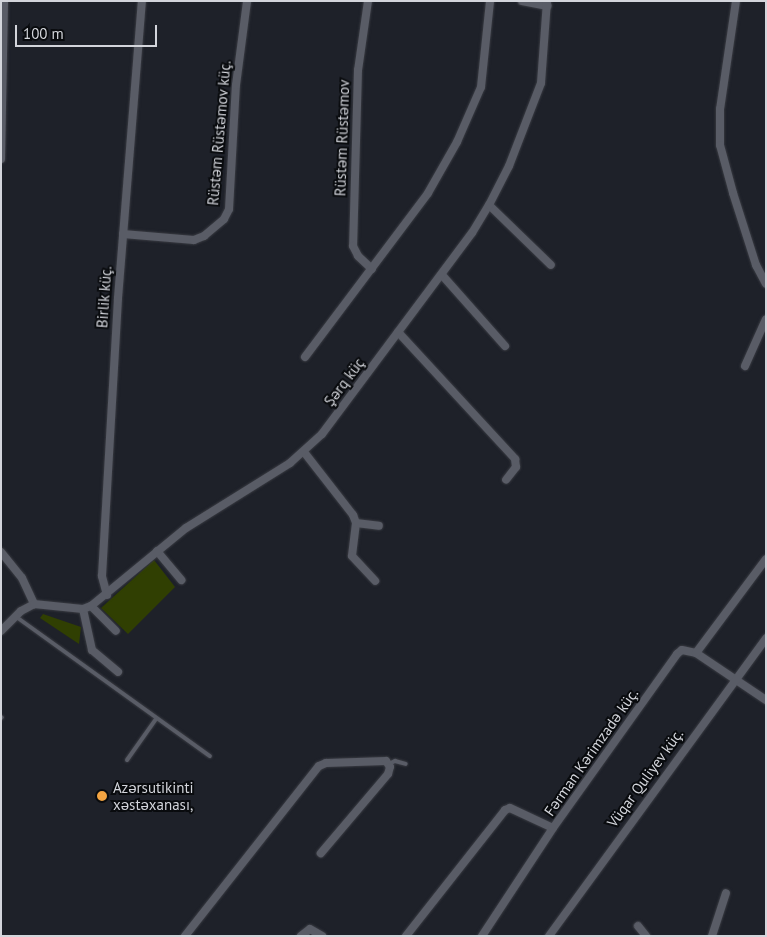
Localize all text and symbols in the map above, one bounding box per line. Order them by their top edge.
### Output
scale bar [18,15,160,47]
text: 100 m [23,24,64,43]
street label: Rüstəm Rüstəmov küç. [204,60,234,206]
street label: Rüstəm Rüstəmov [331,79,353,197]
street label: Birlik küç. [93,265,115,329]
street label: Şərq küç [320,354,368,410]
street label: Fərman Kərimzadə küç. [540,685,642,819]
street label: Vüqar Quliyev küç. [603,725,687,831]
place label: Azərsutikinti xəstəxanası, [113,778,194,813]
marker: Azərsutikinti xəstəxanası, [95,789,109,803]

